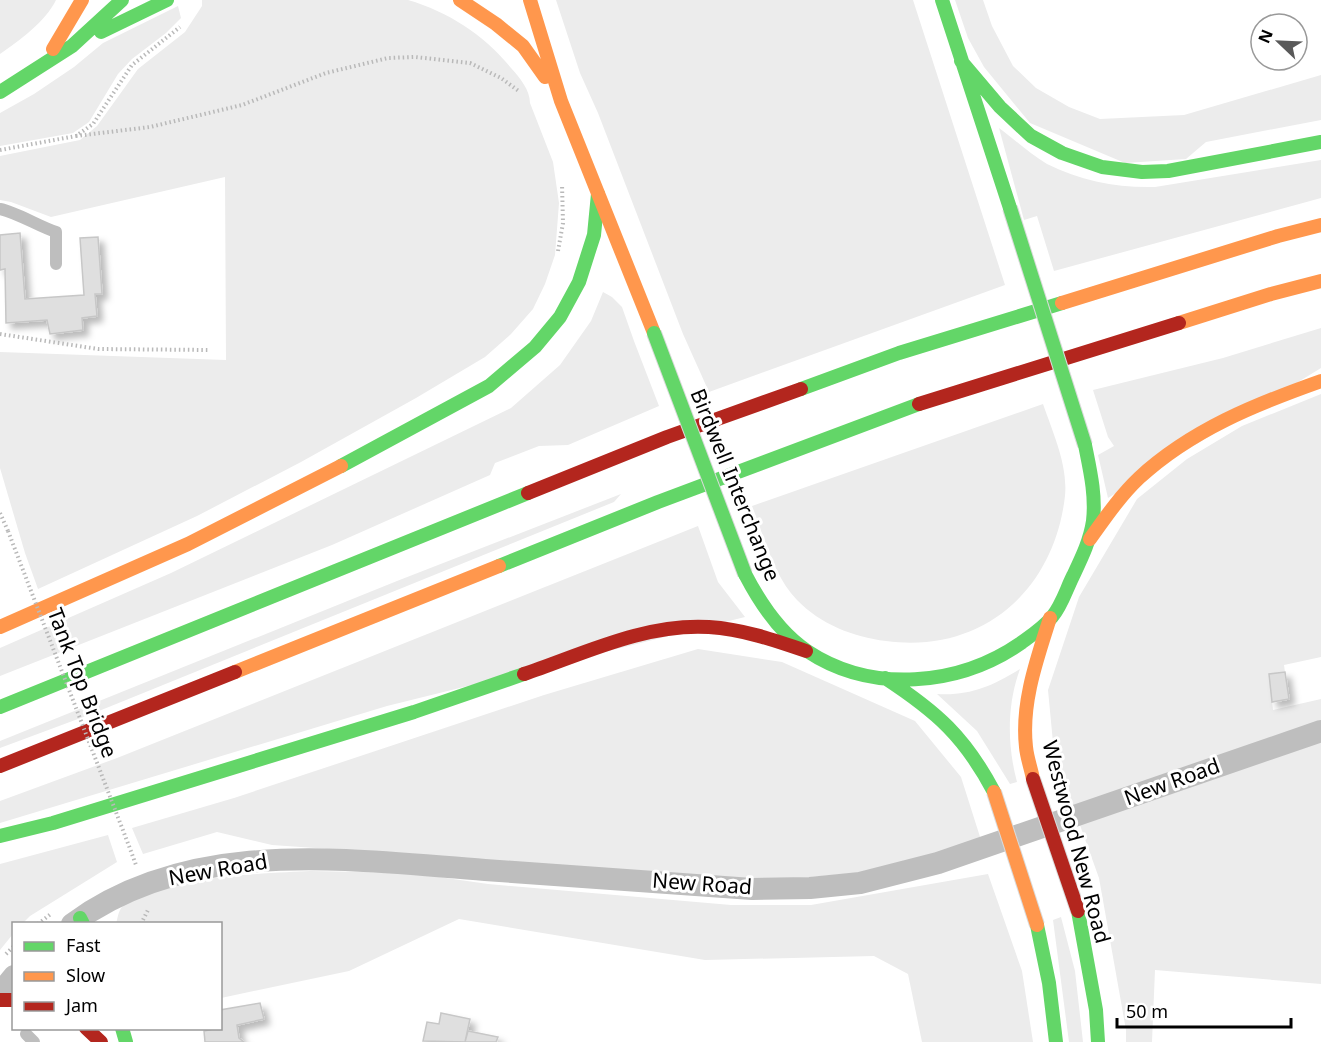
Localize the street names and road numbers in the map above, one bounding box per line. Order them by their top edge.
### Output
street label: Birdwell Interchange [685,384,787,585]
street label: Tank Top Bridge [42,604,124,761]
street label: Westwood New Road [1036,737,1117,946]
street label: New Road [1120,751,1223,811]
street label: New Road [166,847,269,891]
street label: New Road [651,866,753,900]

